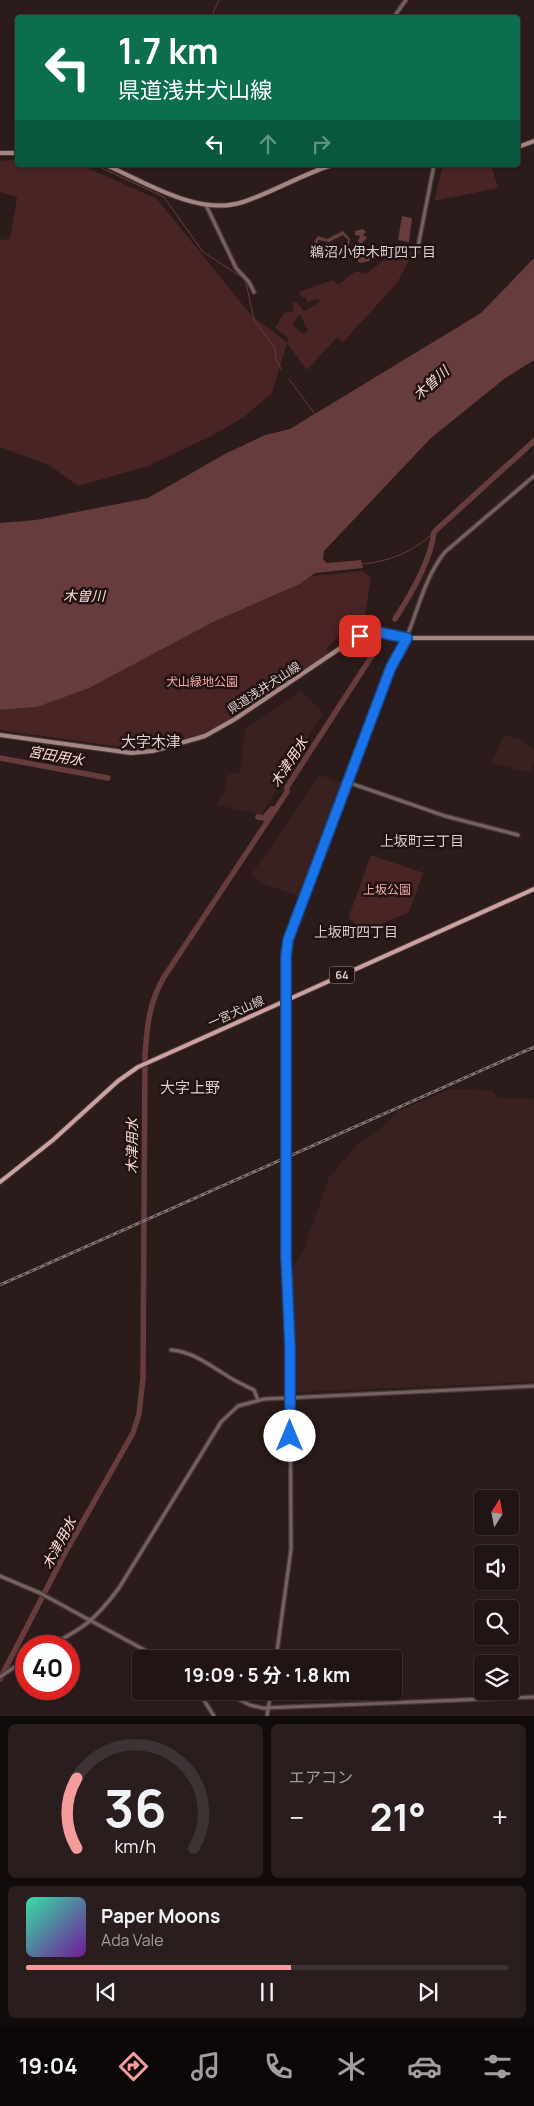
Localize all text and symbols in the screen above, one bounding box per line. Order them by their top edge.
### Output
text: 1.7 km [118,27,219,75]
icon: left [35,35,100,100]
text: 県道浅井犬山線 [118,75,272,105]
icon: left [201,130,229,158]
icon: ahead [254,130,282,158]
icon: right [307,130,335,158]
district label: 鵜沼小伊木町四丁目 [310,242,436,261]
water label: 木曽川 [409,360,454,404]
water label: 木曽川 [63,586,107,605]
pin [339,615,381,657]
icon: arrive [346,622,374,650]
street label: 県道浅井犬山線 [224,658,304,718]
park label: 犬山緑地公園 [166,673,238,690]
district label: 大字木津 [121,731,181,752]
water label: 木津用水 [265,731,313,790]
water label: 宮田用水 [27,741,87,770]
district label: 上坂町三丁目 [380,831,464,850]
park label: 上坂公園 [363,881,411,898]
district label: 上坂町四丁目 [314,922,398,941]
road number: 64 [330,966,354,984]
street label: 一宮犬山線 [205,992,267,1032]
district label: 大字上野 [160,1077,220,1098]
water label: 木津用水 [122,1116,141,1174]
position arrow [263,1409,315,1461]
north arrow [474,1490,519,1535]
map controls [474,1490,519,1700]
water label: 木津用水 [37,1512,81,1572]
button: sound [474,1545,519,1590]
button: search [474,1600,519,1645]
speed limit sign: 40 [15,1635,80,1700]
button: layers [474,1655,519,1700]
text: 19:09 · 5 分 · 1.8 km [184,1662,350,1688]
text: エアコン [289,1766,353,1788]
text: 36 [104,1772,167,1843]
text: 21° [370,1790,426,1842]
text: − [289,1798,304,1836]
text: + [492,1798,508,1836]
text: km/h [115,1834,156,1858]
text: Paper Moons [101,1903,220,1929]
text: Ada Vale [101,1929,164,1951]
icon: previous [92,1978,120,2006]
icon: pause [253,1978,281,2006]
icon: next [414,1978,442,2006]
icon: directions [116,2049,151,2084]
icon: music [188,2049,223,2084]
icon: phone [261,2049,296,2084]
icon: climate [334,2049,369,2084]
icon: car [407,2049,442,2084]
icon: filters [480,2049,515,2084]
text: 19:04 [19,2051,78,2081]

